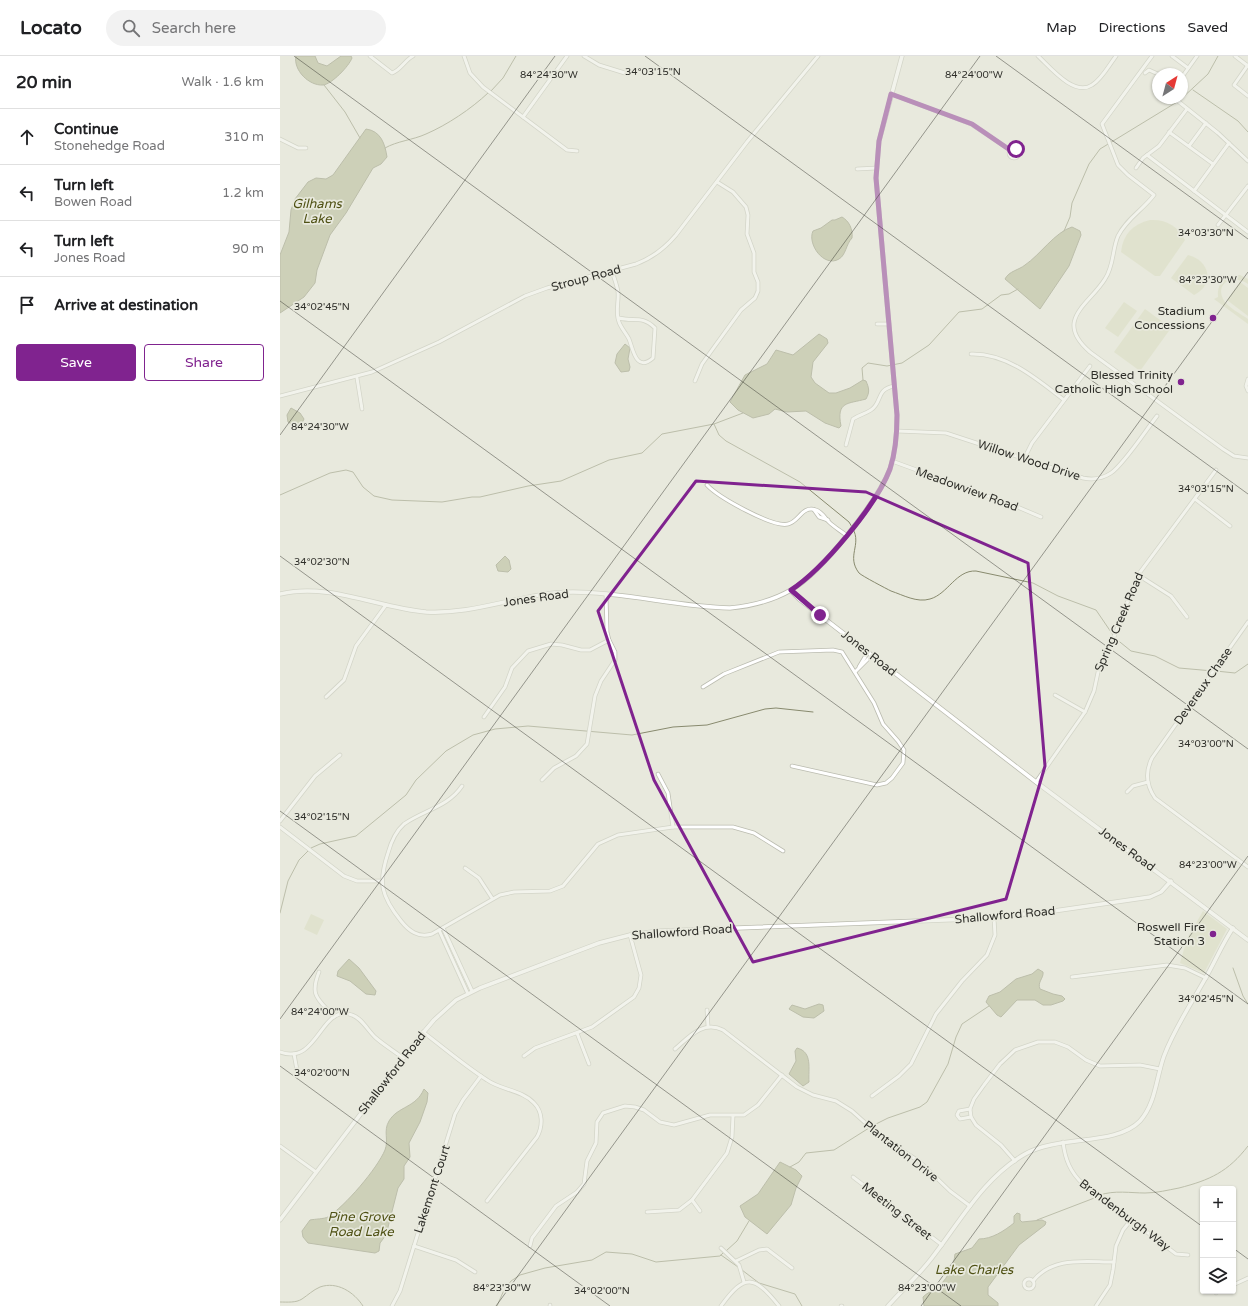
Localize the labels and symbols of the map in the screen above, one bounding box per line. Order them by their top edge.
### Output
text: 34°03'15"N [625,66,681,78]
north arrow [1152,68,1188,104]
text: 84°24'30"W [520,69,578,81]
text: 84°24'00"W [945,69,1003,81]
route start [1007,140,1025,158]
water label: Gilhams Lake [292,196,343,227]
text: 34°03'30"N [1178,227,1234,239]
street label: Stroup Road [550,262,622,294]
text: 84°23'30"W [1179,274,1237,286]
text: 34°02'45"N [294,301,350,313]
place label: Stadium Concessions [1134,304,1205,332]
marker: Stadium Concessions [1208,313,1218,323]
place label: Blessed Trinity Catholic High School [1055,368,1174,396]
marker: Blessed Trinity Catholic High School [1176,377,1186,387]
text: 84°24'30"W [291,421,349,433]
street label: Willow Wood Drive [976,437,1082,483]
street label: Meadowview Road [914,464,1020,514]
text: 34°03'15"N [1178,483,1234,495]
text: 34°02'30"N [294,556,350,568]
street label: Spring Creek Road [1092,570,1146,674]
street label: Jones Road [502,586,570,610]
route end [811,606,829,624]
street label: Jones Road [839,627,899,679]
street label: Devereux Chase [1171,644,1235,727]
text: 34°03'00"N [1178,738,1234,750]
text: 34°02'15"N [294,811,350,823]
street label: Jones Road [1096,824,1158,874]
text: 84°23'00"W [1179,859,1237,871]
street label: Shallowford Road [954,904,1056,926]
place label: Roswell Fire Station 3 [1137,920,1205,948]
street label: Shallowford Road [631,921,733,943]
marker: Roswell Fire Station 3 [1208,929,1218,939]
text: 34°02'45"N [1178,993,1234,1005]
text: 84°24'00"W [291,1006,349,1018]
street label: Shallowford Road [355,1029,429,1117]
text: 34°02'00"N [294,1067,350,1079]
street label: Plantation Drive [861,1117,941,1185]
street label: Lakemont Court [411,1143,453,1235]
street label: Brandenburgh Way [1077,1176,1174,1254]
street label: Meeting Street [859,1179,935,1243]
water label: Pine Grove Road Lake [327,1209,395,1240]
water label: Lake Charles [935,1262,1014,1278]
text: 84°23'30"W [473,1282,531,1294]
text: 84°23'00"W [898,1282,956,1294]
text: 34°02'00"N [574,1285,630,1297]

